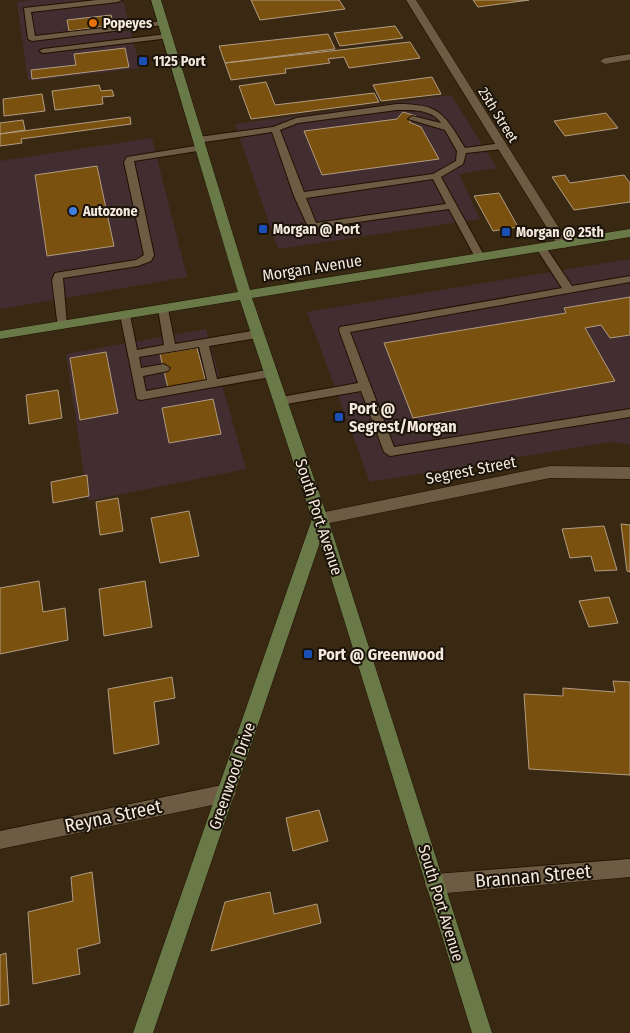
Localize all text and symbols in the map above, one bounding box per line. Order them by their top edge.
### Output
place label: Popeyes [103,15,152,32]
marker: Popeyes [87,17,99,29]
place label: 1125 Port [153,53,207,70]
marker: 1125 Port [137,55,149,67]
street label: 25th Street [474,84,522,146]
place label: Autozone [82,203,138,220]
marker: Autozone [67,205,79,217]
place label: Morgan @ Port [273,221,361,238]
marker: Morgan @ Port [257,223,269,235]
place label: Morgan @ 25th [516,224,604,241]
marker: Morgan @ 25th [500,226,512,238]
street label: Morgan Avenue [261,251,363,285]
place label: Port @ Segrest/Morgan [349,399,457,436]
marker: Port @ Segrest/Morgan [333,411,345,423]
street label: Segrest Street [424,452,519,488]
street label: South Port Avenue [291,456,347,578]
place label: Port @ Greenwood [318,645,444,664]
marker: Port @ Greenwood [302,648,314,660]
street label: Greenwood Drive [205,720,259,832]
street label: Reyna Street [62,794,164,837]
street label: South Port Avenue [414,842,468,964]
street label: Brannan Street [474,859,593,893]

